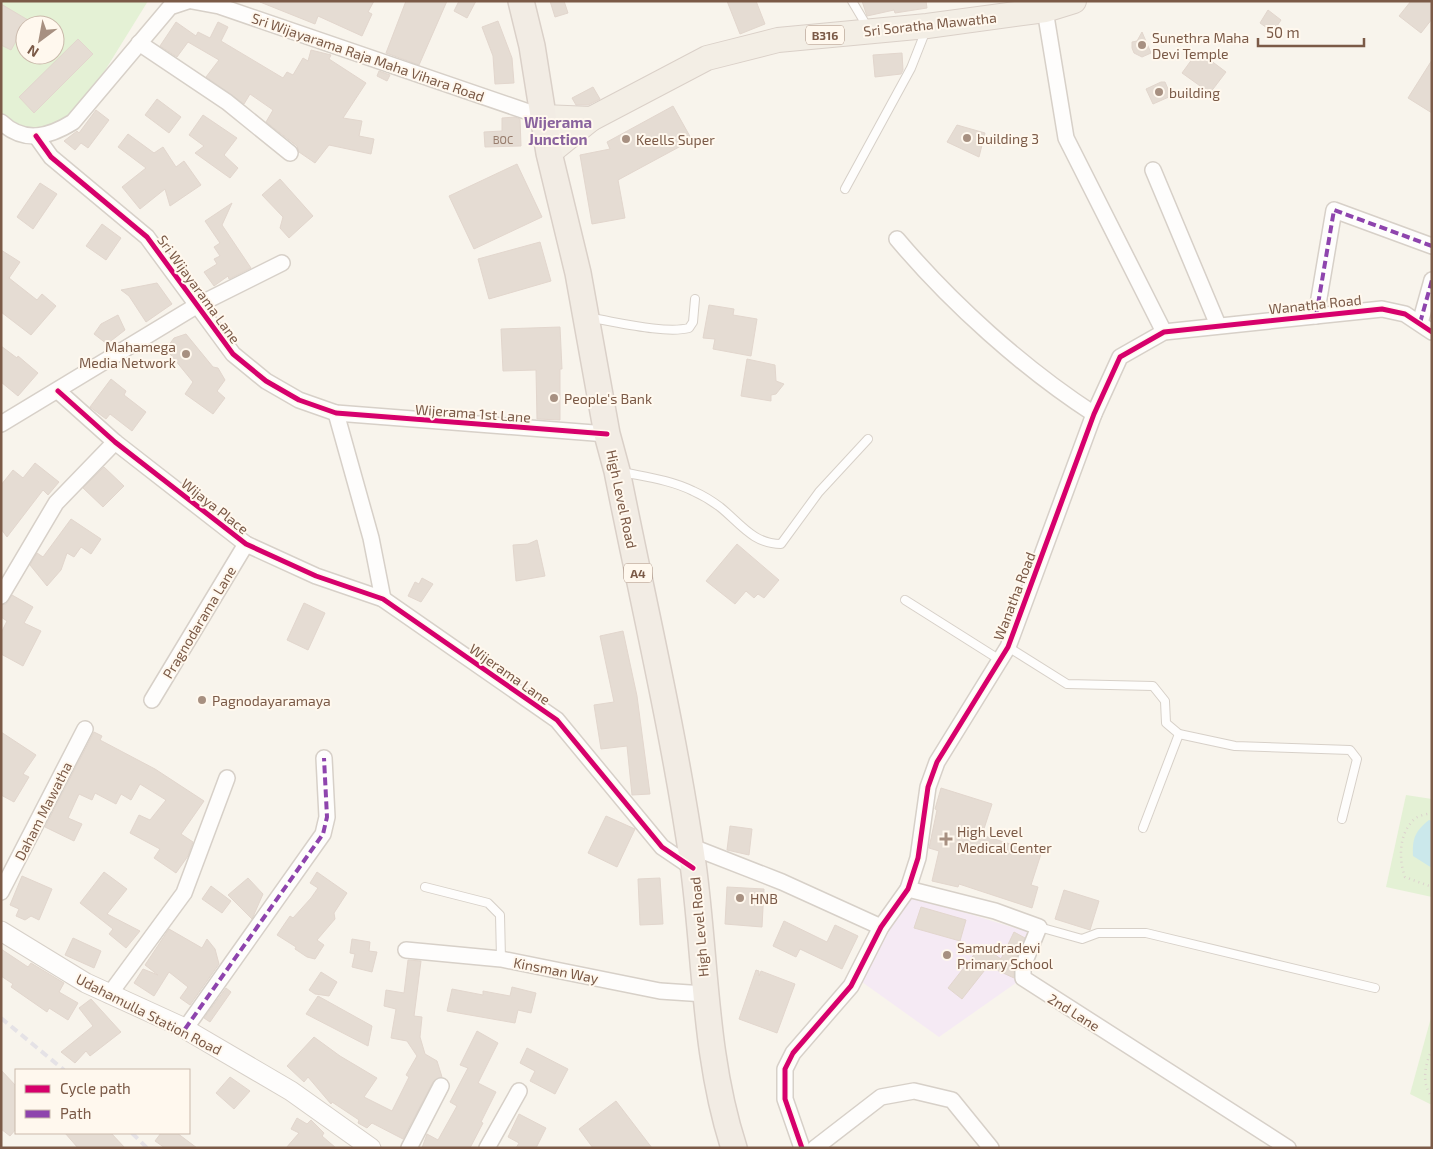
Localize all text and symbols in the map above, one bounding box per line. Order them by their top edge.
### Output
street label: Sri Wijayarama Raja Maha Vihara Road [249,9,487,105]
street label: Sri Soratha Mawatha [863,9,997,39]
north arrow [15,15,65,65]
scale bar [1258,15,1364,47]
text: 50 m [1266,23,1300,41]
road number: B316 [806,26,844,44]
place label: Sunethra Maha Devi Temple [1152,29,1249,62]
marker: Sunethra Maha Devi Temple [1136,39,1148,51]
text: N [24,42,42,61]
place label: building [1169,84,1220,101]
marker: building [1153,86,1165,98]
district label: Wijerama Junction [524,113,592,148]
place label: building 3 [977,130,1039,147]
place label: Keells Super [636,131,715,148]
marker: building 3 [961,132,973,144]
house number: BOC [493,133,513,146]
marker: Keells Super [620,133,632,145]
street label: Sri Wijayarama Lane [154,232,244,346]
street label: Wanatha Road [1268,291,1362,317]
place label: Mahamega Media Network [79,338,176,371]
marker: Mahamega Media Network [180,348,192,360]
place label: People's Bank [564,390,652,407]
marker: People's Bank [548,392,560,404]
street label: Wijerama 1st Lane [415,400,531,426]
street label: High Level Road [603,448,641,550]
street label: Wijaya Place [178,475,252,537]
street label: Wanatha Road [989,549,1039,643]
street label: Pragnodarama Lane [159,563,239,681]
road number: A4 [624,564,652,582]
street label: Wijerama Lane [466,640,554,708]
place label: Pagnodayaramaya [212,692,331,709]
marker: Pagnodayaramaya [196,694,208,706]
street label: Daham Mawatha [11,759,75,863]
place label: High Level Medical Center [957,823,1052,856]
marker: High Level Medical Center [939,832,953,846]
street label: High Level Road [686,876,712,978]
place label: HNB [750,890,778,907]
marker: HNB [734,892,746,904]
place label: Samudradevi Primary School [957,939,1054,972]
marker: Samudradevi Primary School [941,949,953,961]
street label: Kinsman Way [512,953,601,987]
street label: Udahamulla Station Road [73,970,225,1058]
street label: 2nd Lane [1045,990,1103,1034]
legend [15,1069,190,1134]
text: Cycle path [60,1079,131,1097]
text: Path [60,1104,91,1122]

